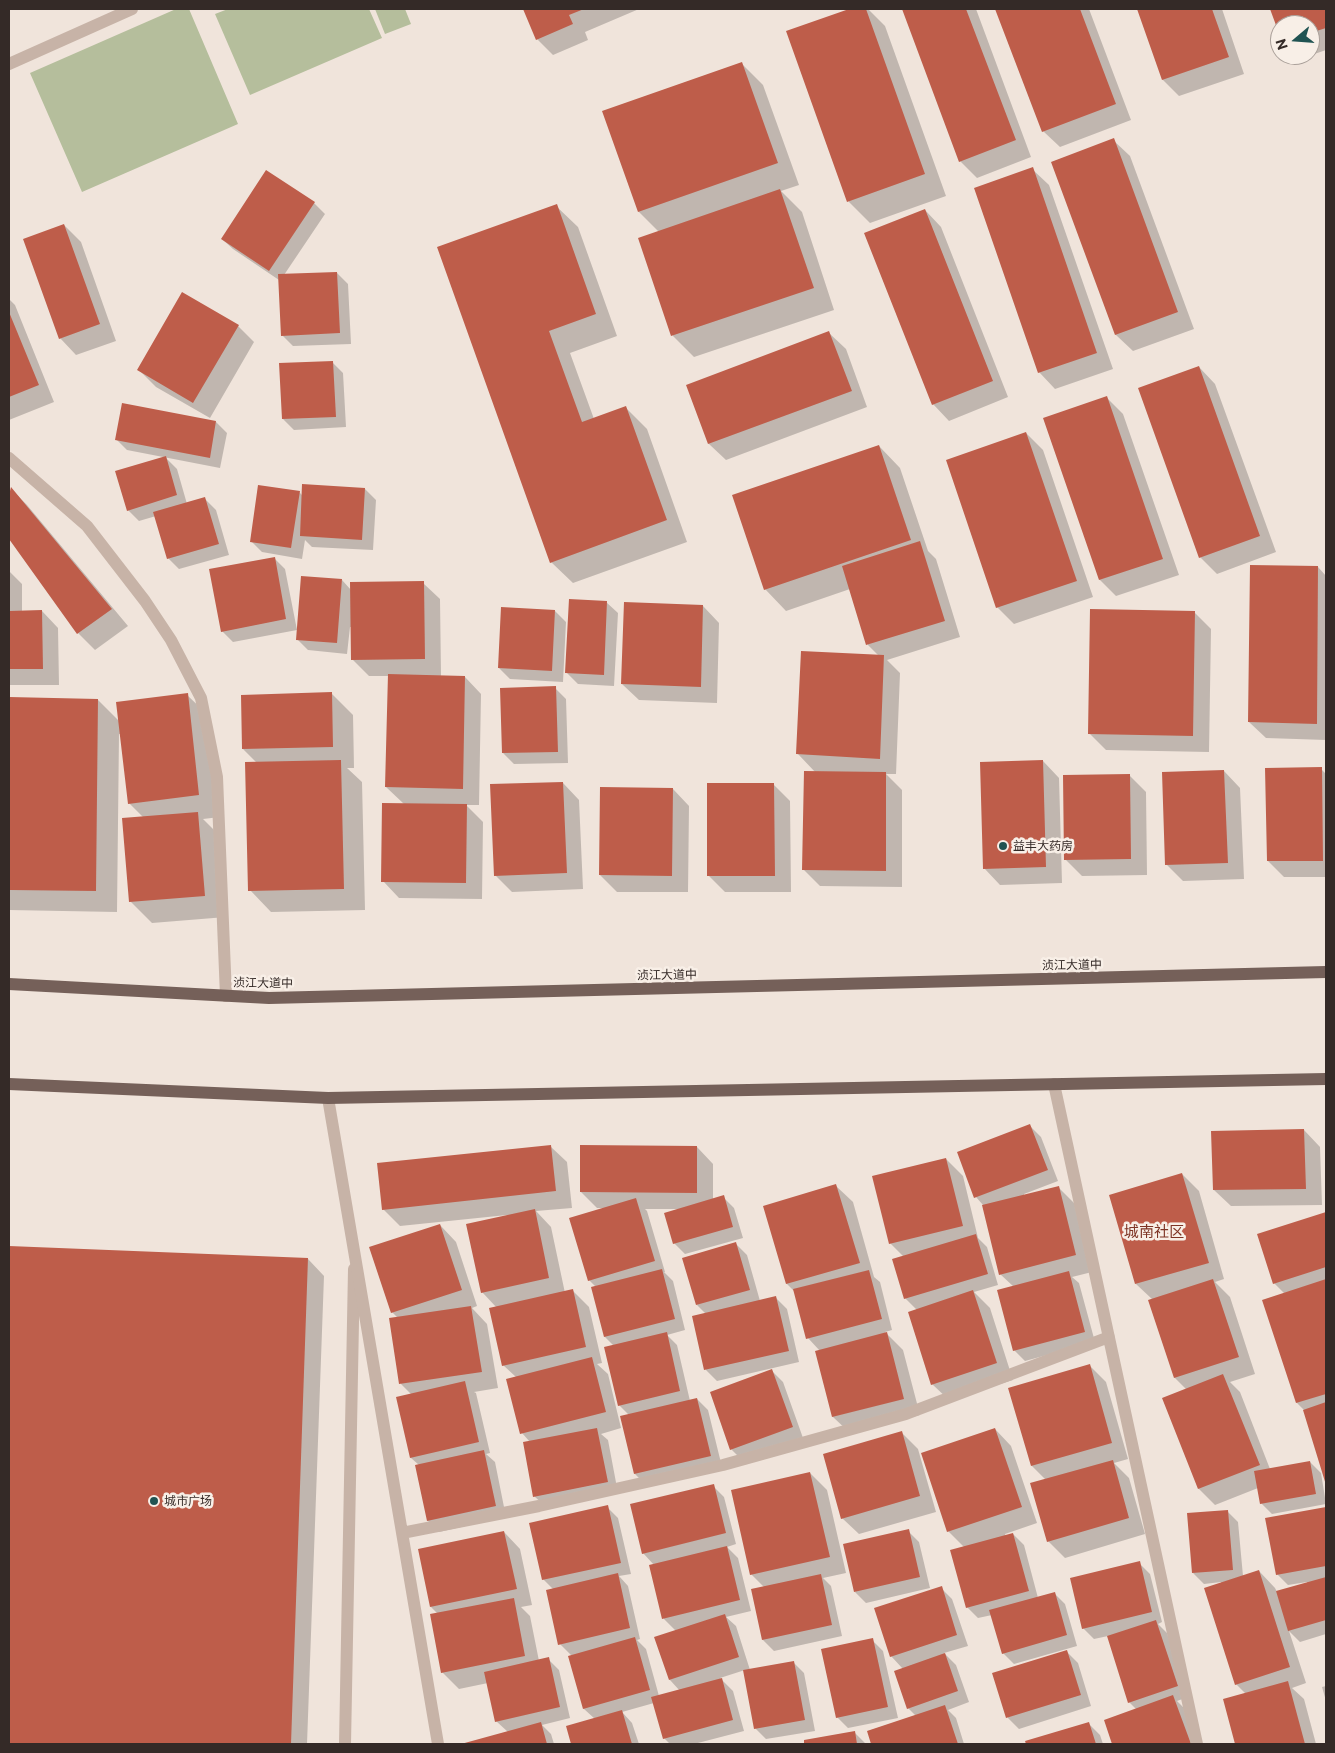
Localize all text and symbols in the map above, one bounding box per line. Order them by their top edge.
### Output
north arrow [1270,15,1320,65]
text: N [1272,37,1291,52]
place label: 益丰大药房 [1013,839,1073,853]
marker: 益丰大药房 [997,840,1009,852]
street label: 浈江大道中 [1042,957,1102,973]
street label: 浈江大道中 [637,967,697,983]
street label: 浈江大道中 [233,975,293,991]
district label: 城南社区 [1124,1223,1184,1241]
place label: 城市广场 [164,1494,212,1508]
marker: 城市广场 [148,1495,160,1507]

